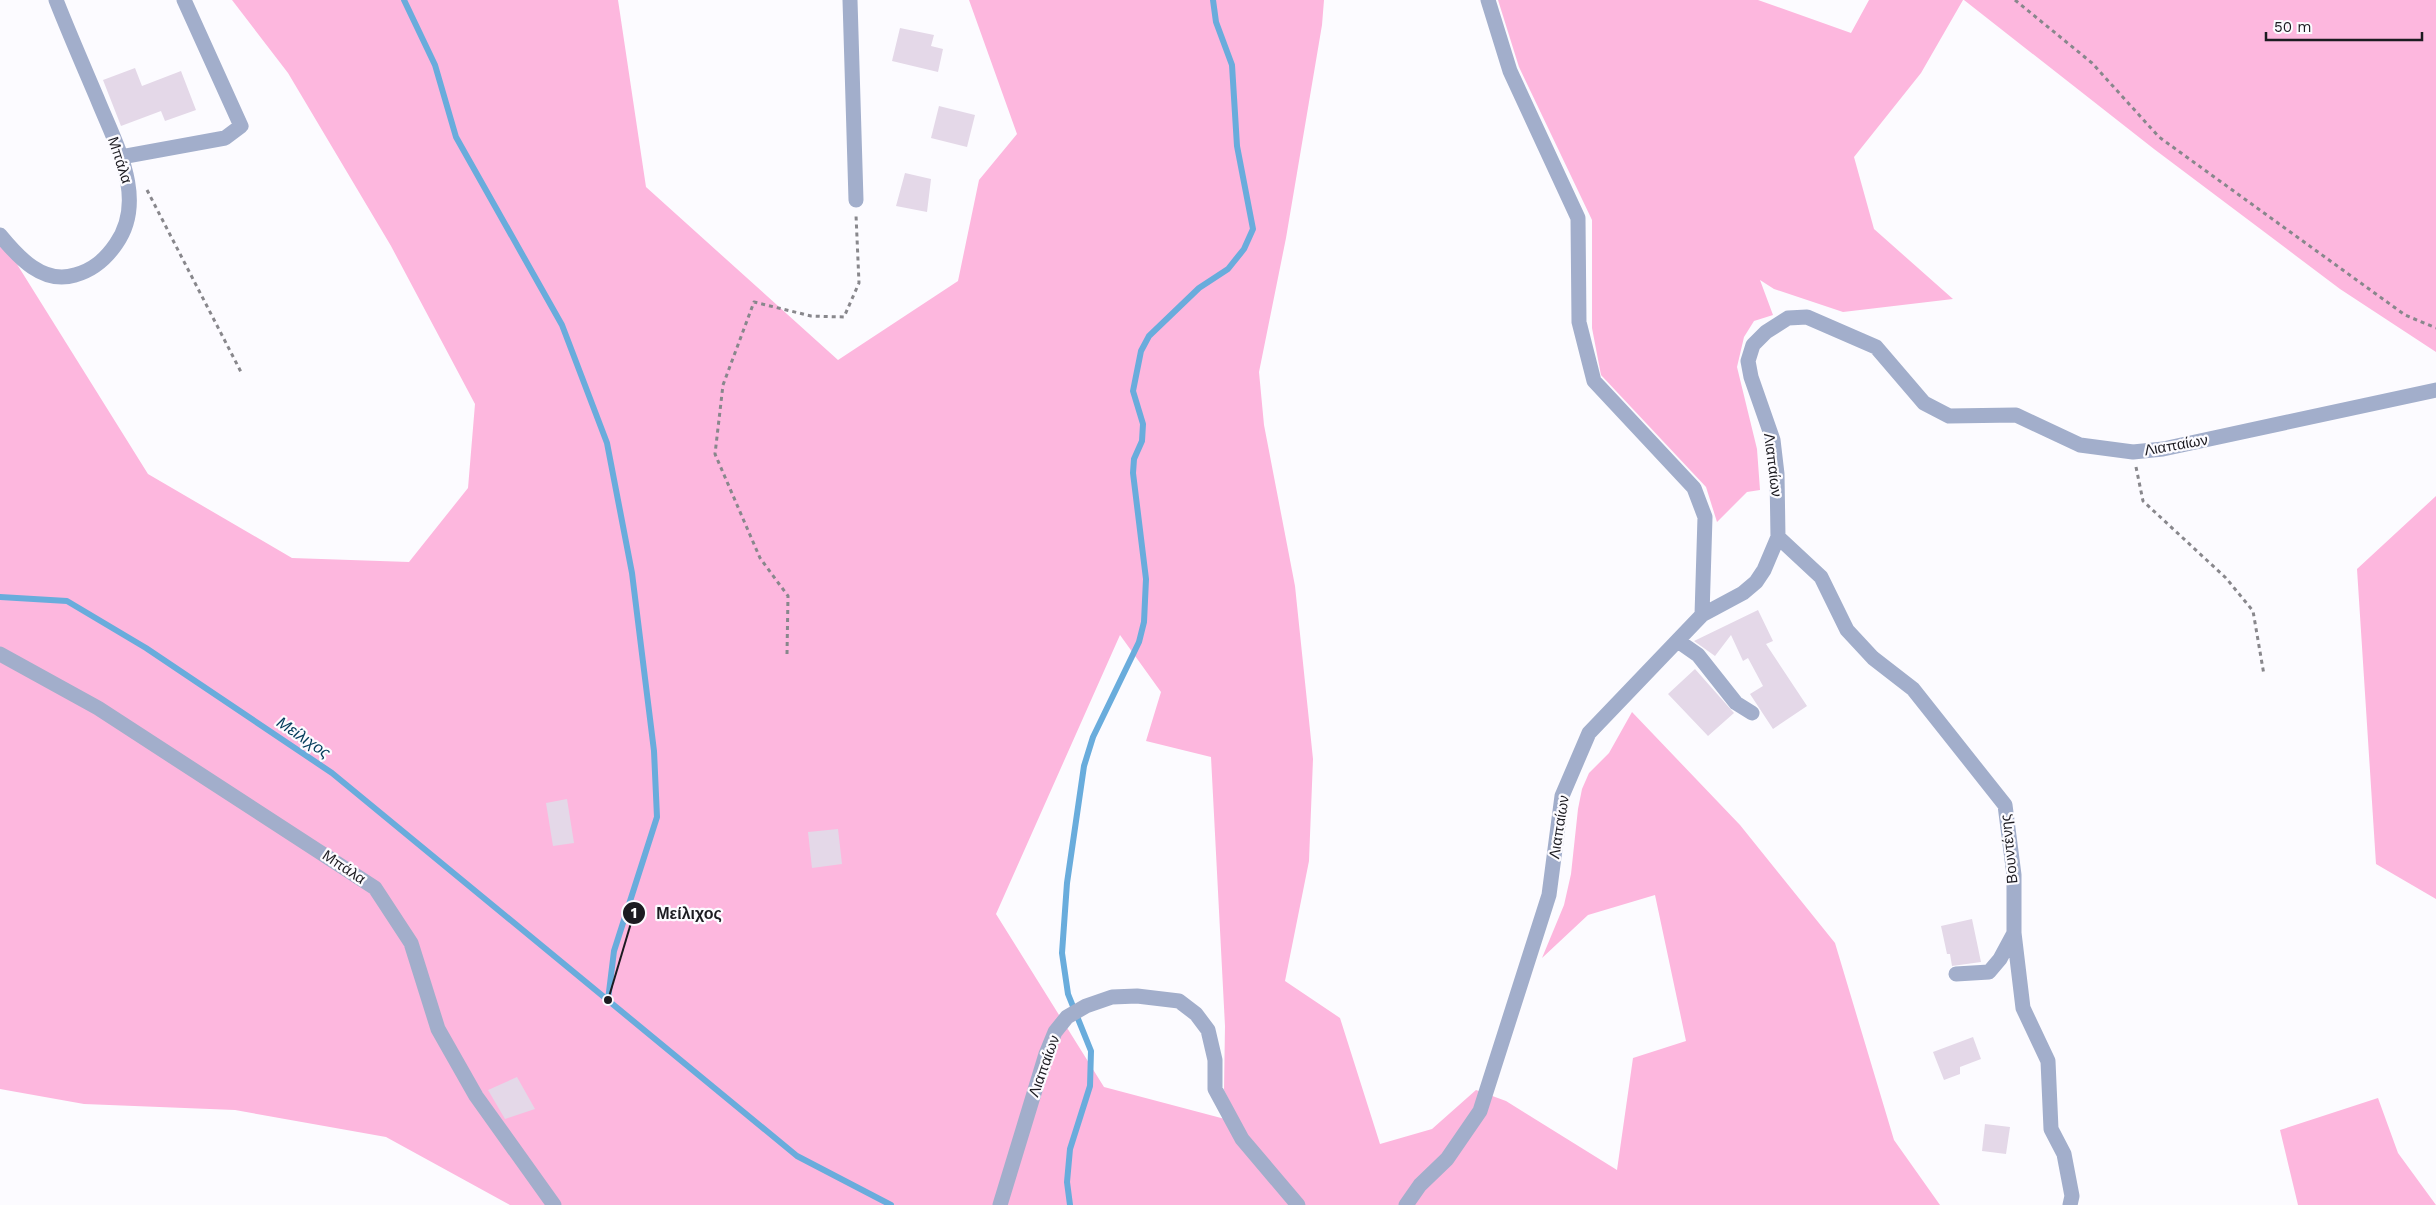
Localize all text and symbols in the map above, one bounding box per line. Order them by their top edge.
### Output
scale bar [2266,10,2422,42]
text: 50 m [2274,18,2311,36]
street label: Μπάλα [104,134,136,186]
street label: Λιαπαίων [2143,431,2209,459]
street label: Λιαπαίων [1760,432,1786,498]
water label: Μείλιχος [273,713,334,762]
street label: Λιαπαίων [1545,794,1573,860]
street label: Βουντένης [1996,813,2022,885]
street label: Μπάλα [319,846,369,888]
callout: Μείλιχος [621,898,732,929]
text: 1 [631,904,637,922]
text: Μείλιχος [656,904,722,923]
street label: Λιαπαίων [1025,1033,1063,1099]

